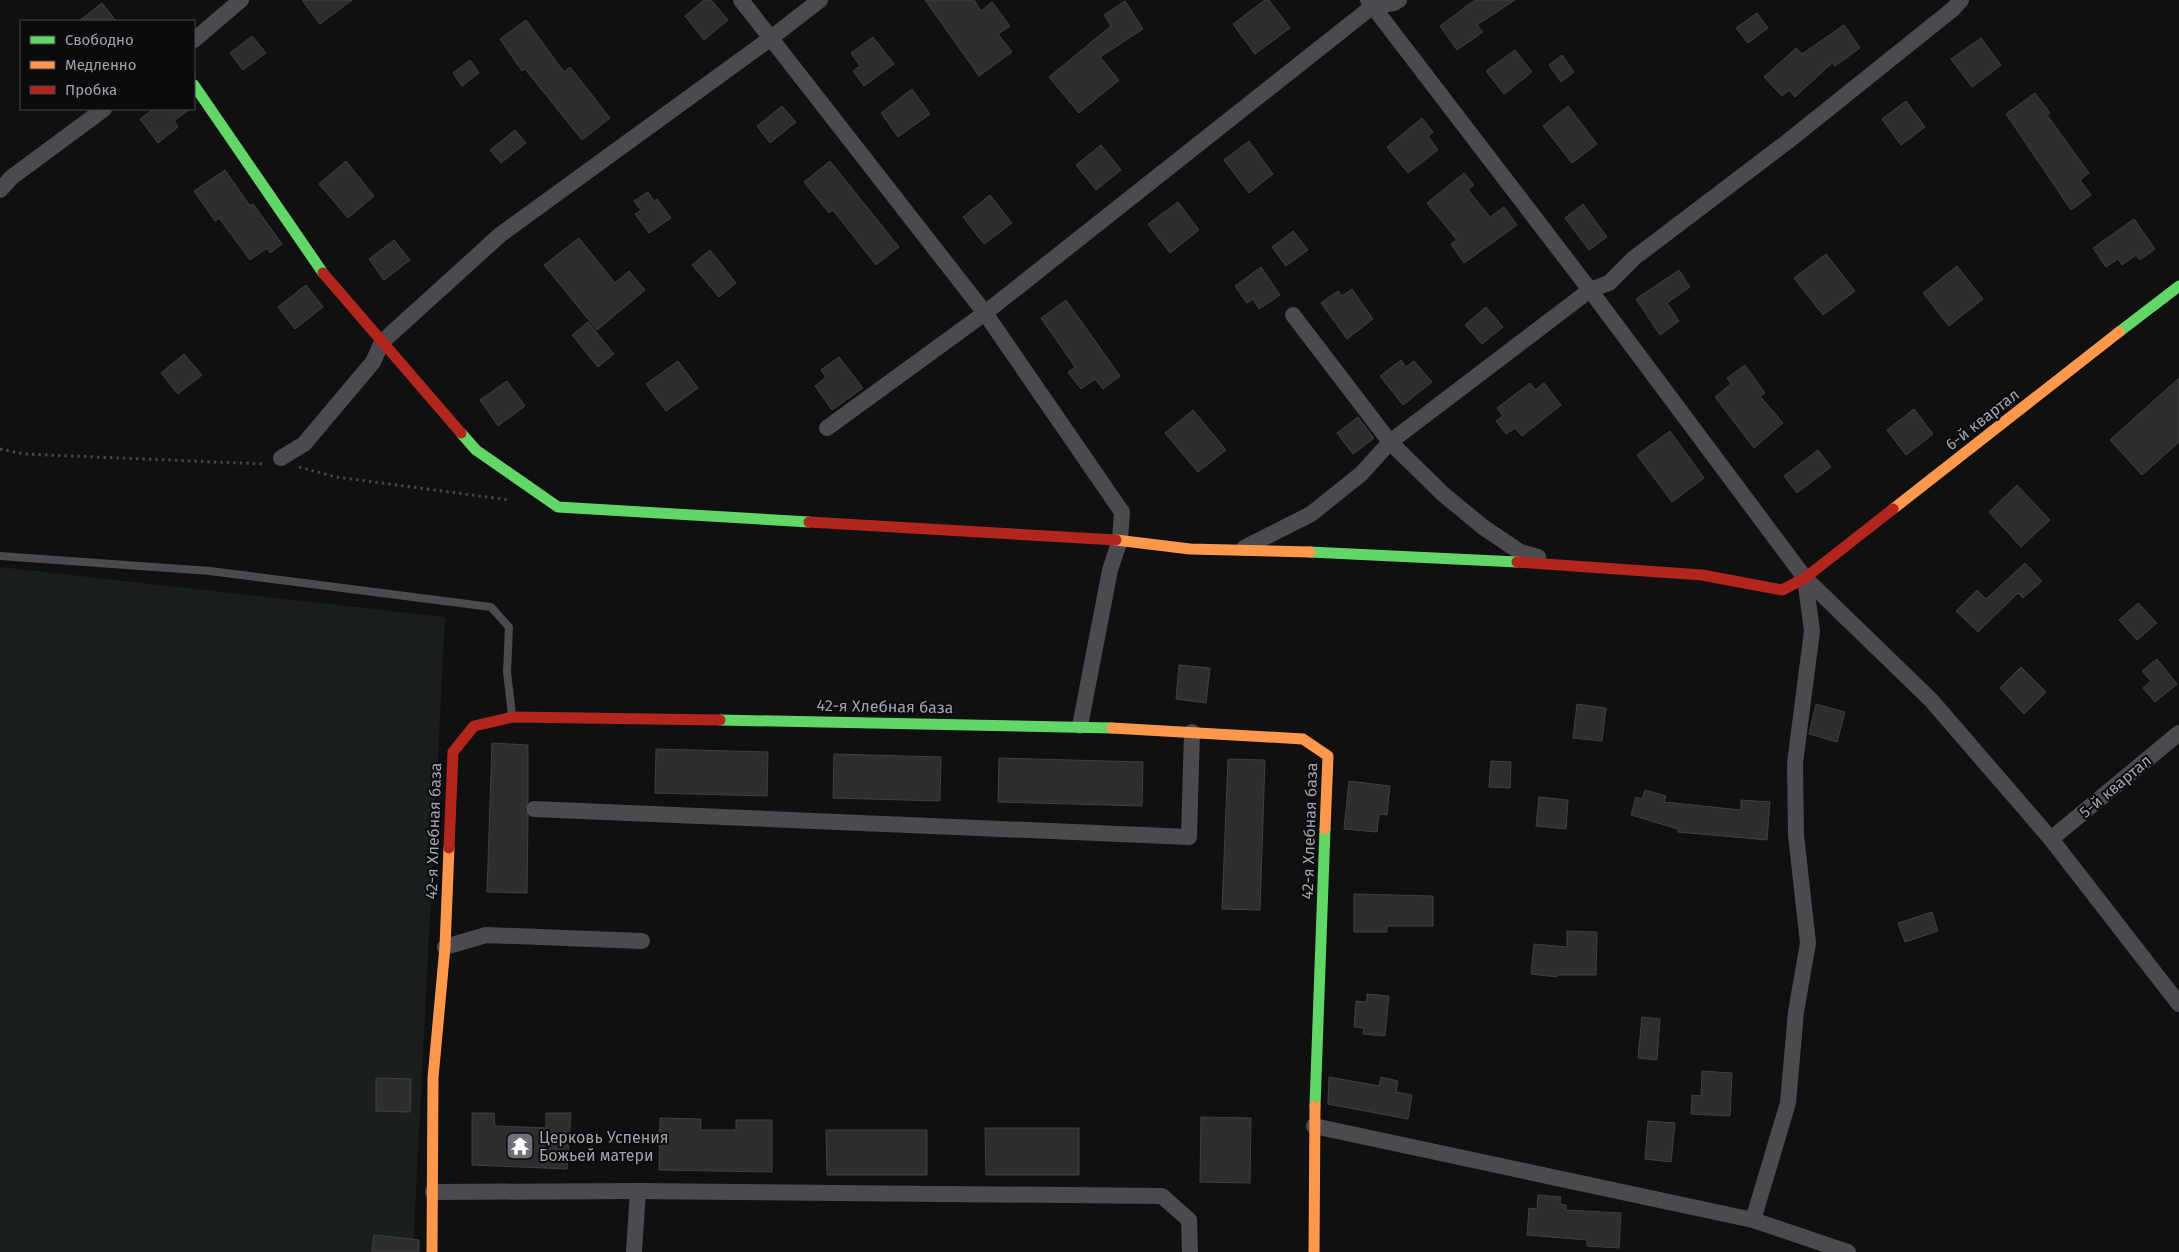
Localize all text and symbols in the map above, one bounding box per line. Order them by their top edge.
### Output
legend [20,20,195,110]
text: Свободно [65,31,134,49]
text: Медленно [65,56,137,74]
text: Пробка [65,81,117,99]
street label: 6-й квартал [1942,385,2023,454]
street label: 42-я Хлебная база [816,696,954,717]
street label: 5-й квартал [2076,751,2155,822]
street label: 42-я Хлебная база [422,762,445,900]
street label: 42-я Хлебная база [1298,762,1321,900]
place label: Церковь Успения Божьей матери [539,1128,669,1165]
temple icon: Церковь Успения Божьей матери [505,1131,535,1161]

